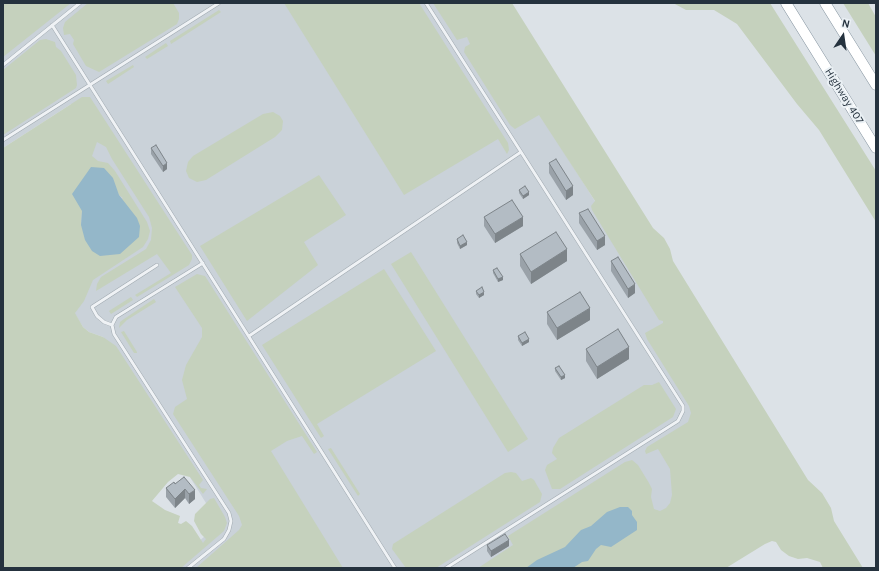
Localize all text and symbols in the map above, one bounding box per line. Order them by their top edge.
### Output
north arrow [823,16,863,56]
text: N [840,17,851,31]
street label: Highway 407 [822,66,866,126]

